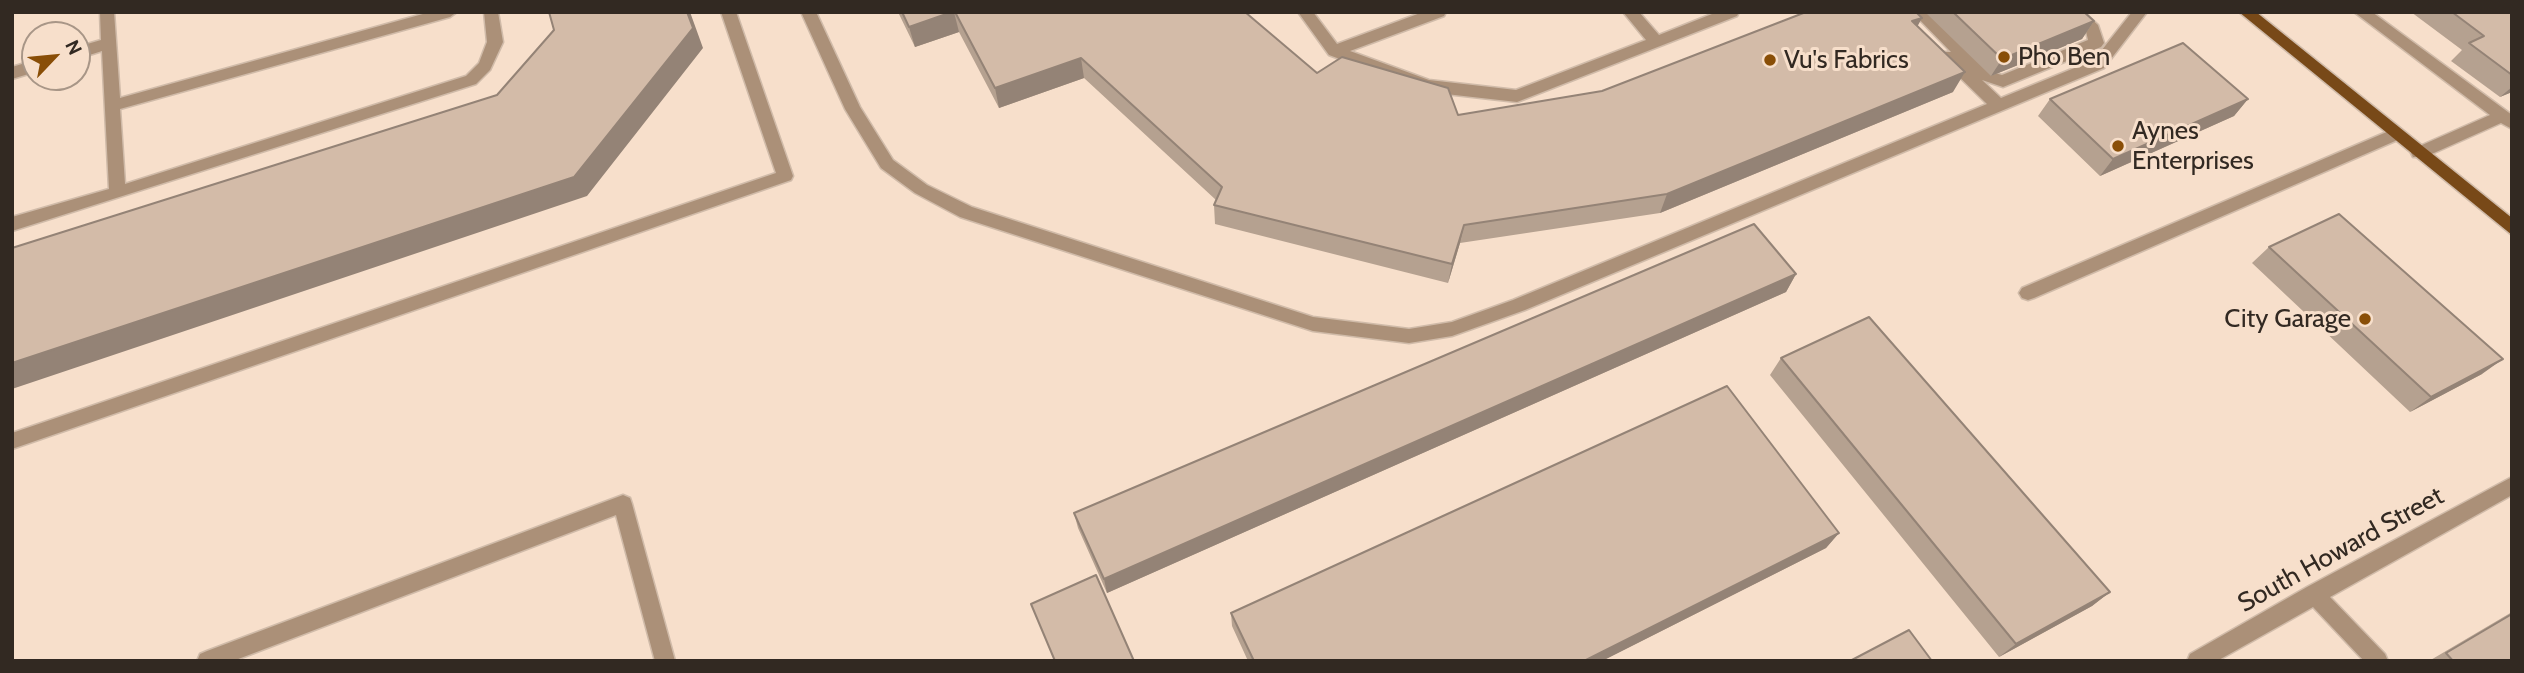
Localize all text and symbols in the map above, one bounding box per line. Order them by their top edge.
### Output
north arrow [21,21,91,91]
text: N [60,36,87,59]
place label: Pho Ben [2018,41,2110,73]
place label: Vu's Fabrics [1784,44,1909,76]
marker: Pho Ben [1996,49,2012,65]
marker: Vu's Fabrics [1762,52,1778,68]
place label: Aynes Enterprises [2132,115,2254,176]
marker: Aynes Enterprises [2110,138,2126,154]
place label: City Garage [2224,303,2351,335]
marker: City Garage [2357,311,2373,327]
street label: South Howard Street [2233,481,2449,619]

